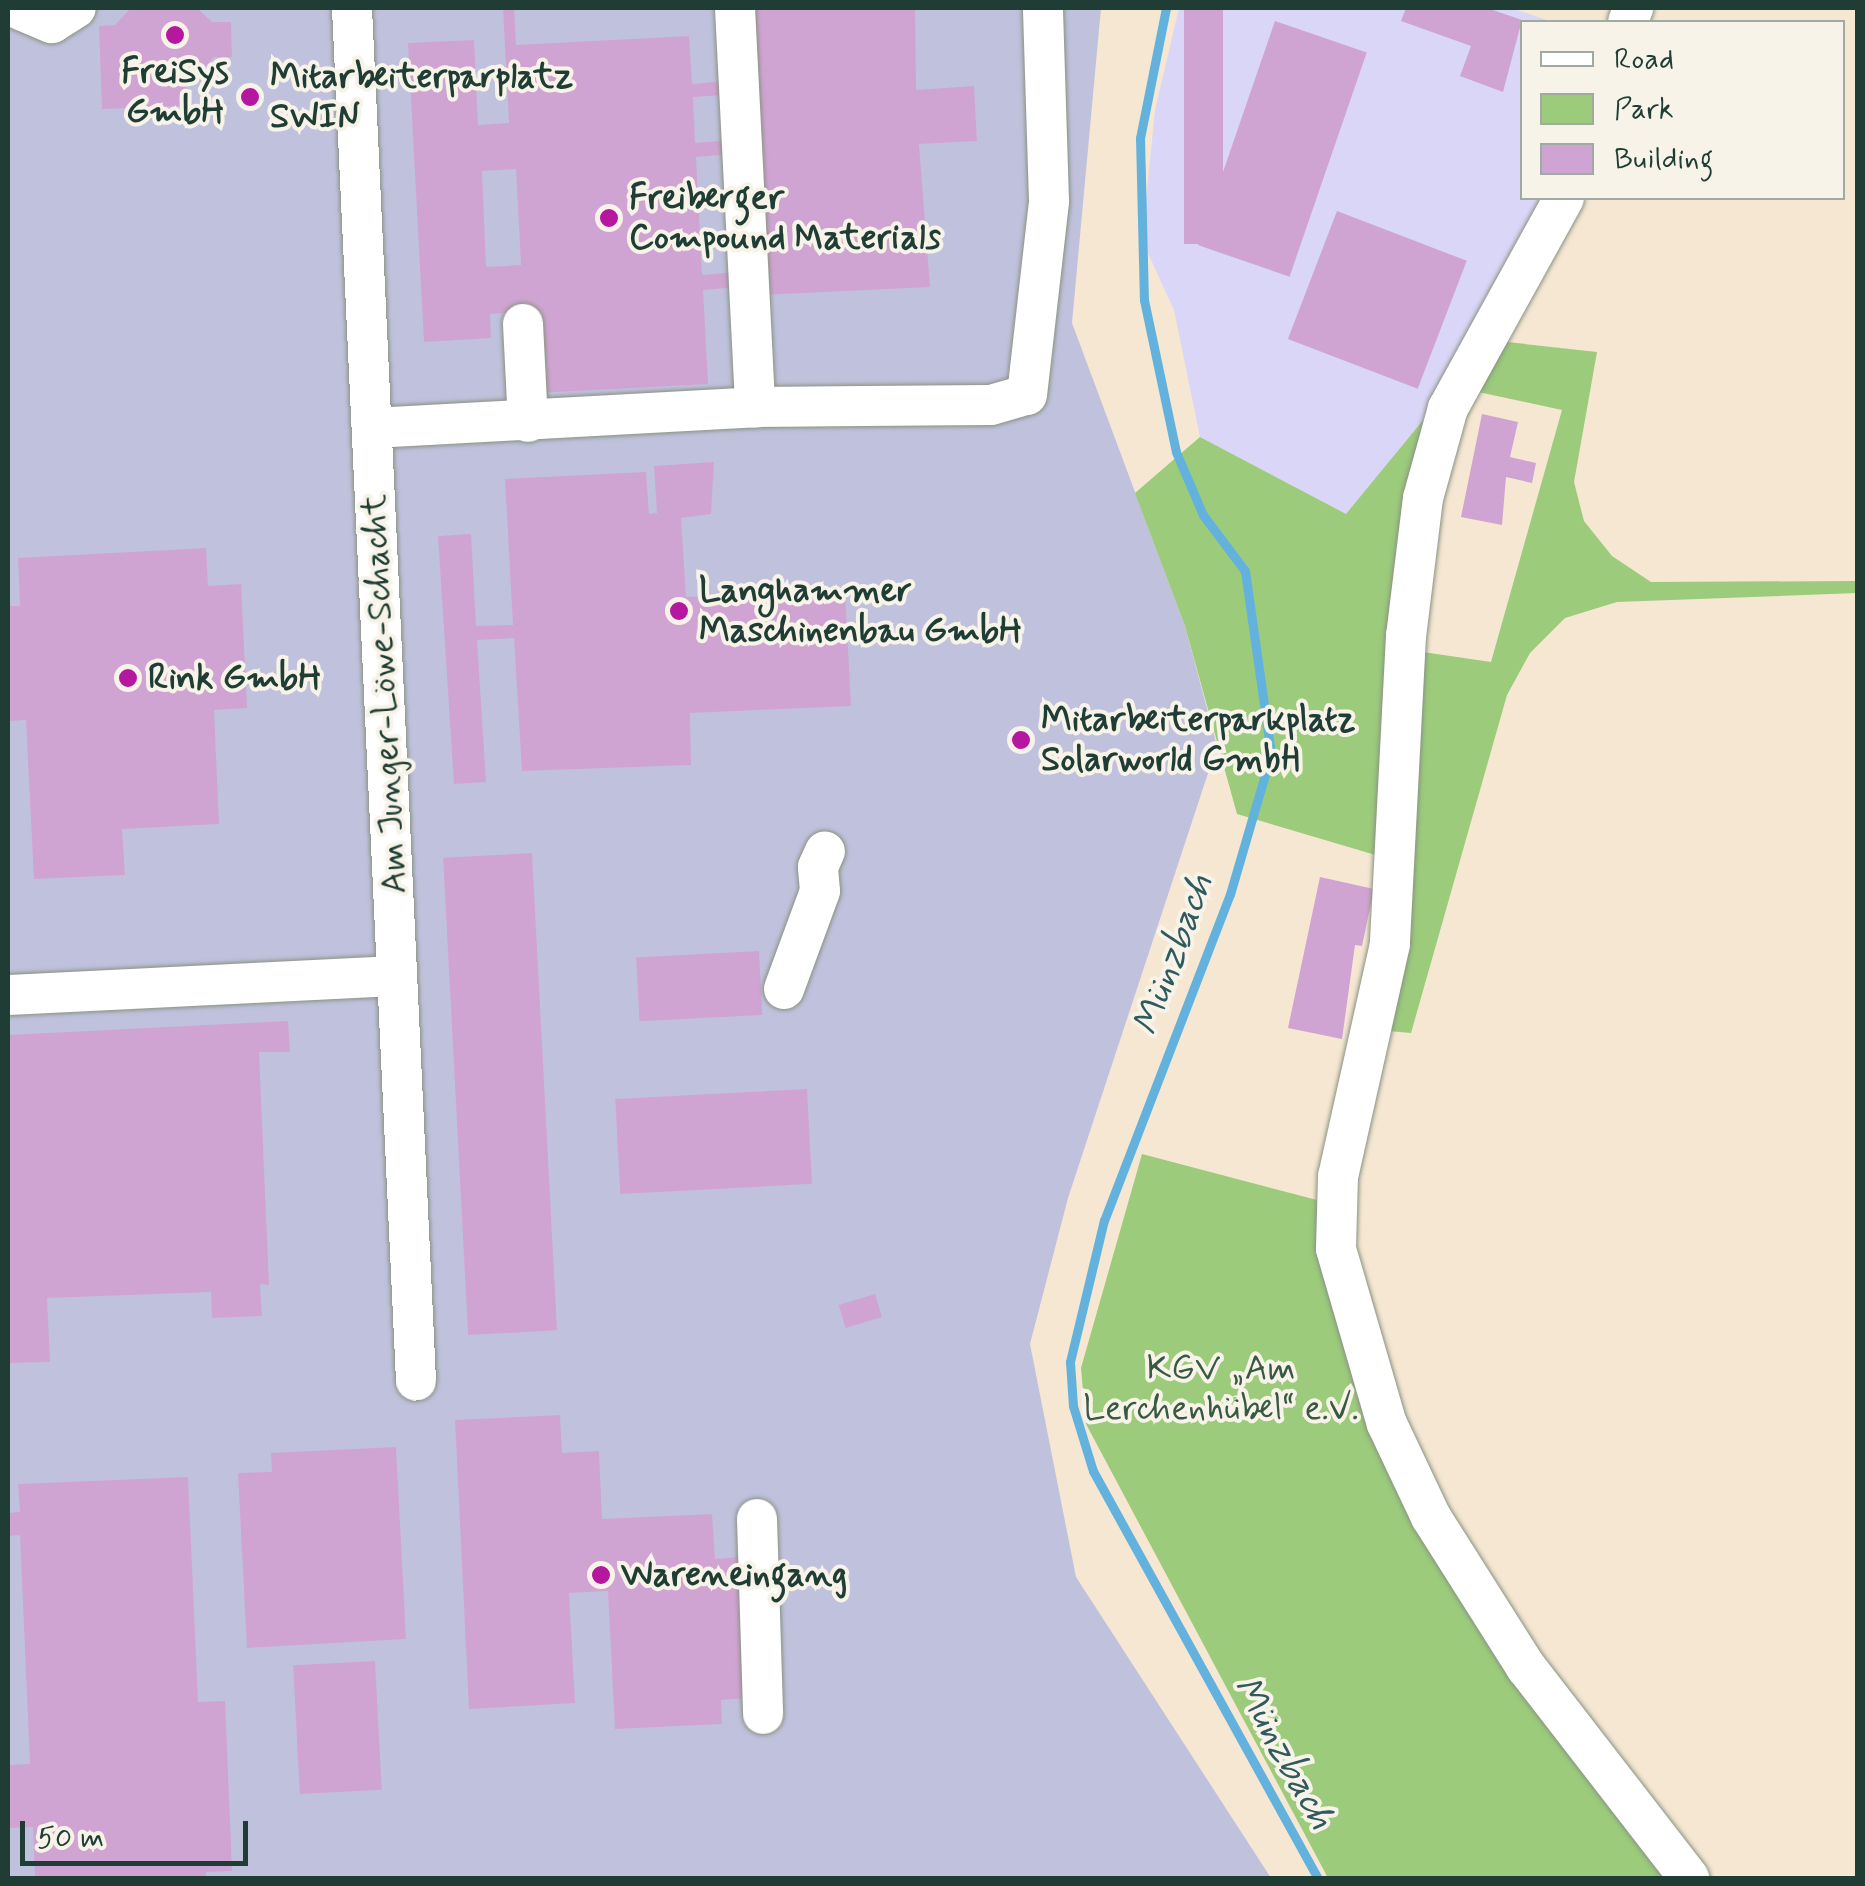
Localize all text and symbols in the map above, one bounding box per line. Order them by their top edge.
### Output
legend [1520,20,1845,200]
marker: FreiSys GmbH [164,24,186,46]
text: Road [1614,40,1674,79]
place label: FreiSys GmbH [121,51,229,133]
place label: Mitarbeiterparplatz SWIN [270,56,573,138]
marker: Mitarbeiterparplatz SWIN [239,86,261,108]
text: Park [1614,90,1674,129]
text: Building [1614,140,1713,179]
place label: Freiberger Compound Materials [629,177,939,259]
marker: Freiberger Compound Materials [598,207,620,229]
street label: Am Junger-Löwe-Schacht [354,493,416,895]
place label: Langhammer Maschinenbau GmbH [699,570,1022,652]
marker: Langhammer Maschinenbau GmbH [668,600,690,622]
place label: Rink GmbH [148,657,321,699]
marker: Rink GmbH [117,667,139,689]
place label: Mitarbeiterparkplatz Solarworld GmbH [1041,699,1355,781]
marker: Mitarbeiterparkplatz Solarworld GmbH [1010,729,1032,751]
water label: Münzbach [1124,868,1224,1042]
park label: KGV „Am Lerchenhübel“ e.V. [1083,1348,1359,1430]
place label: Wareneingang [621,1554,847,1596]
marker: Wareneingang [590,1564,612,1586]
water label: Münzbach [1222,1668,1344,1838]
scale bar [25,1801,252,1863]
text: 50 m [37,1819,104,1858]

